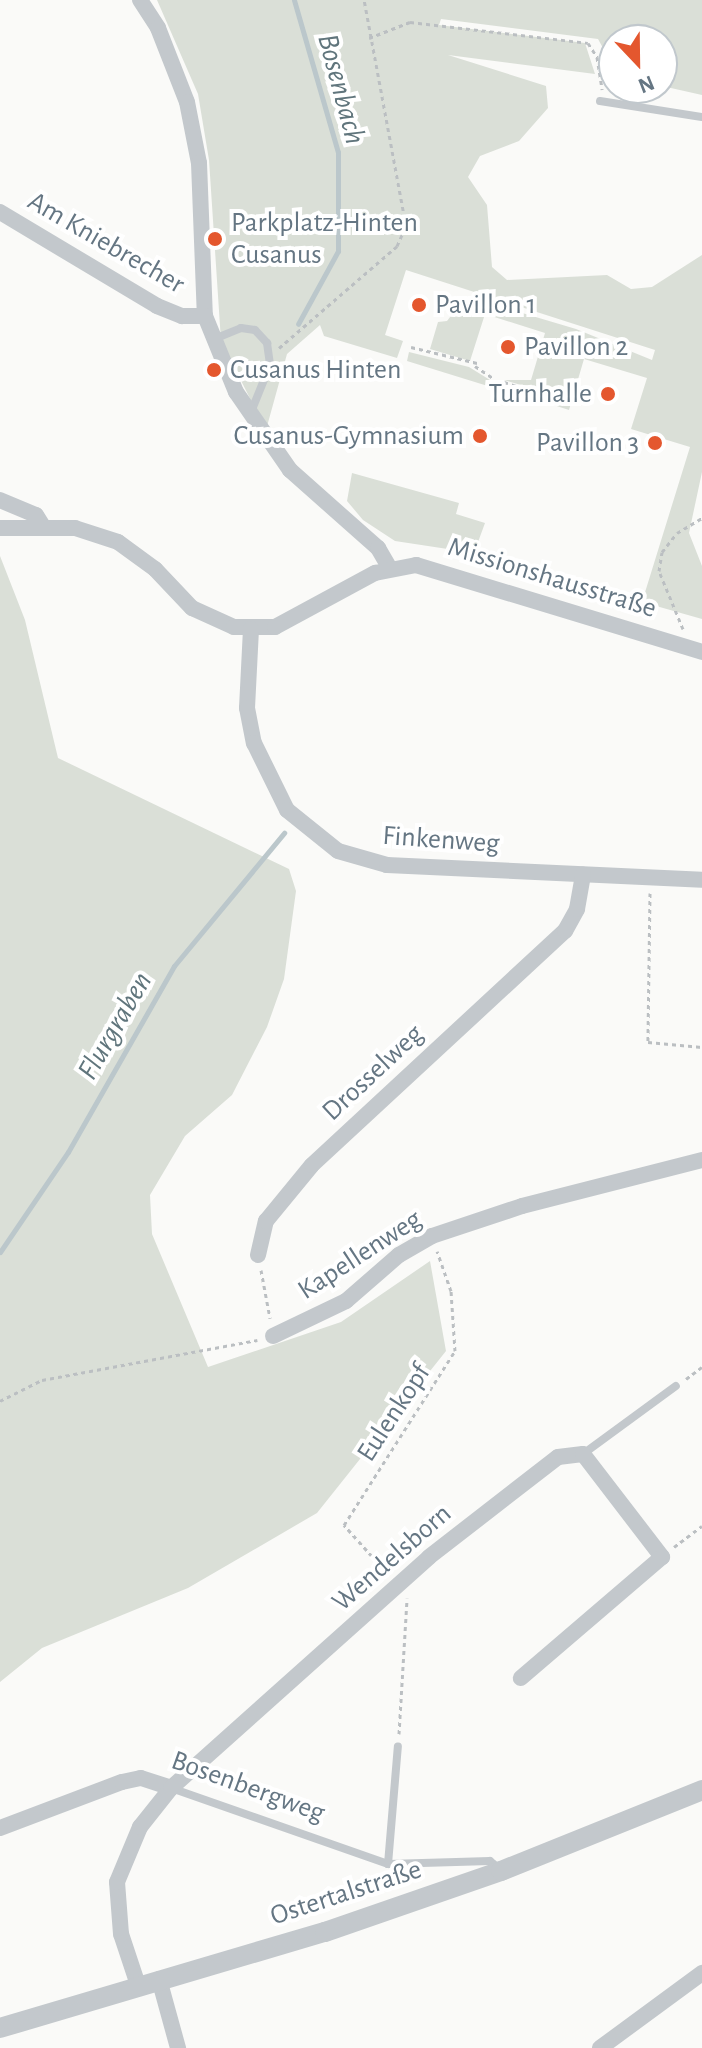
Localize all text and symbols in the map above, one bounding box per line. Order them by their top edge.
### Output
north arrow [598,24,678,104]
water label: Bosenbach [309,30,373,148]
text: N [635,71,657,97]
street label: Am Kniebrecher [22,185,190,301]
place label: Parkplatz-Hinten Cusanus [231,206,418,272]
marker: Parkplatz-Hinten Cusanus [206,230,224,248]
place label: Pavillon 1 [435,288,536,322]
marker: Pavillon 1 [410,296,428,314]
place label: Pavillon 2 [524,330,628,364]
marker: Pavillon 2 [499,338,517,356]
place label: Cusanus Hinten [230,353,401,387]
marker: Cusanus Hinten [205,361,223,379]
place label: Turnhalle [489,377,592,411]
marker: Turnhalle [599,385,617,403]
place label: Cusanus-Gymnasium [234,419,464,453]
place label: Pavillon 3 [536,426,639,460]
marker: Cusanus-Gymnasium [471,427,489,445]
marker: Pavillon 3 [646,434,664,452]
street label: Missionshausstraße [444,530,660,626]
street label: Finkenweg [381,819,501,861]
water label: Flurgraben [70,966,160,1086]
street label: Drosselweg [315,1018,431,1128]
street label: Kapellenweg [292,1203,428,1307]
street label: Eulenkopf [350,1358,438,1468]
street label: Wendelsborn [325,1497,459,1619]
street label: Bosenbergweg [167,1744,329,1830]
street label: Ostertalstraße [266,1853,426,1933]

